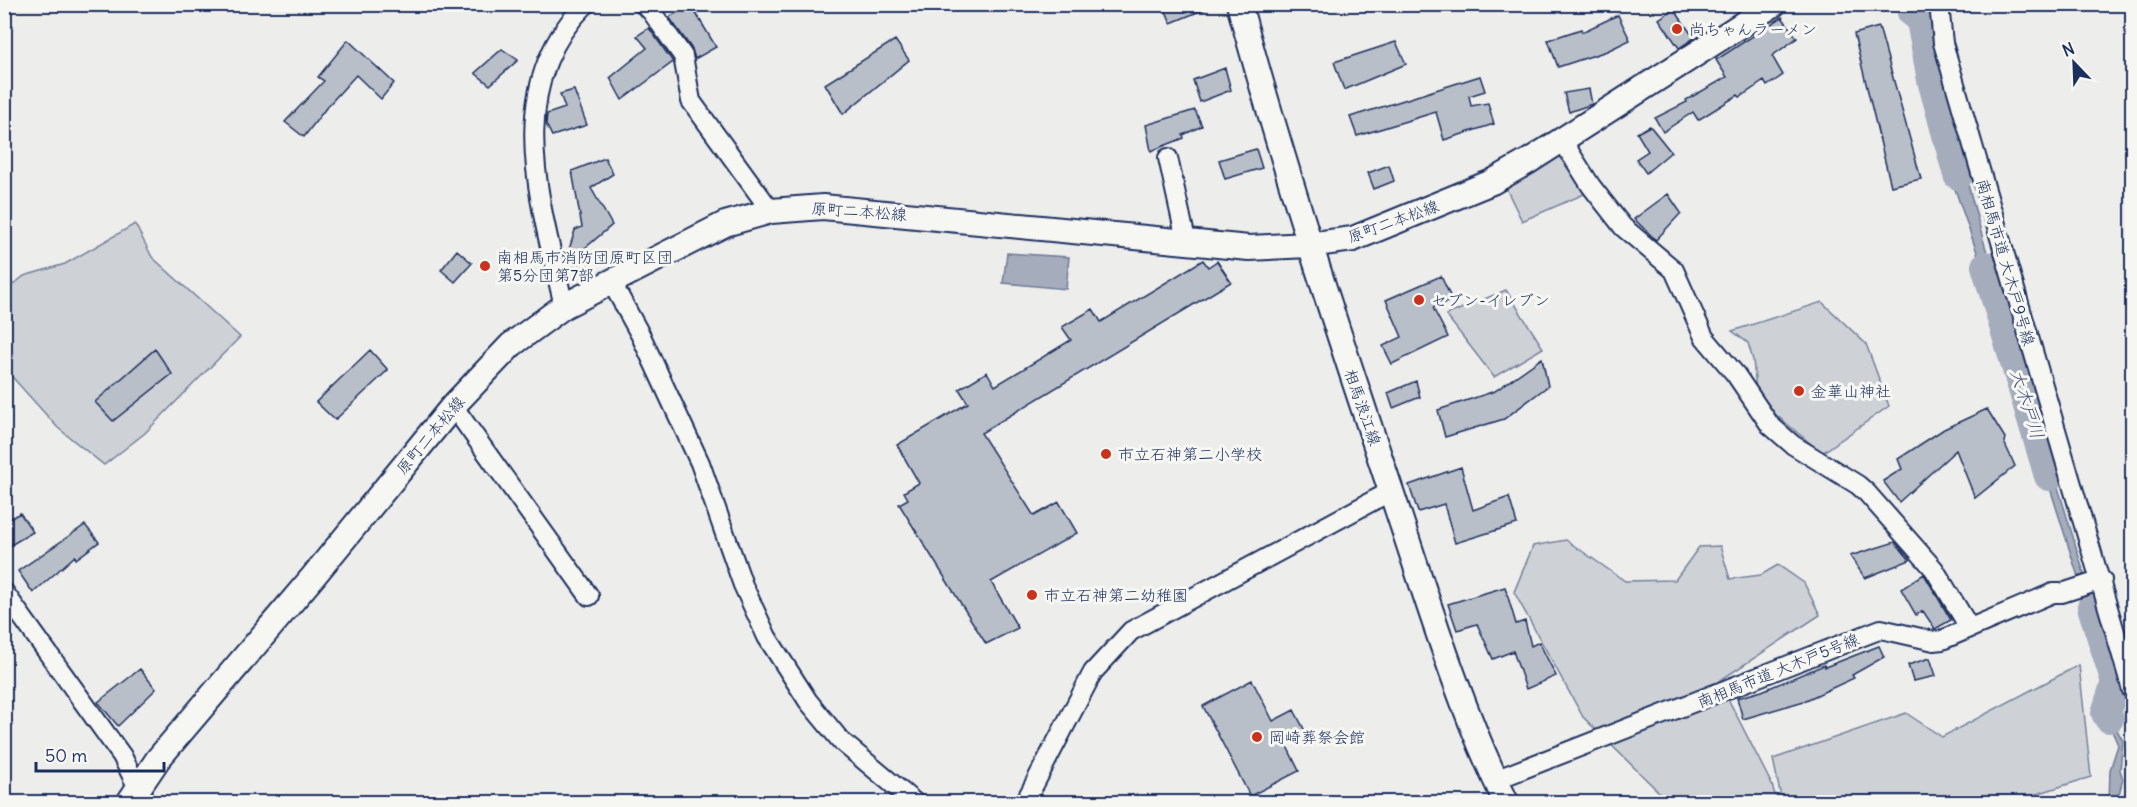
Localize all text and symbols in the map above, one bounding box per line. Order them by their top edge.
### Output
place label: 尚ちゃんラーメン [1689,19,1817,39]
marker: 尚ちゃんラーメン [1670,22,1684,36]
north arrow [2044,33,2104,93]
text: N [2059,38,2077,61]
street label: 南相馬市道 大木戸9号線 [1973,176,2039,348]
street label: 原町二本松線 [1344,195,1442,247]
street label: 原町二本松線 [810,198,908,224]
place label: 南相馬市消防団原町区団 第5分団第7部 [497,247,673,285]
marker: 南相馬市消防団原町区団 第5分団第7部 [478,259,492,273]
place label: セブン-イレブン [1431,290,1550,310]
marker: セブン-イレブン [1412,293,1426,307]
street label: 相馬浪江線 [1341,366,1385,448]
water label: 大木戸川 [2005,366,2050,442]
place label: 金華山神社 [1811,381,1891,401]
marker: 金華山神社 [1792,384,1806,398]
street label: 原町二本松線 [391,392,469,478]
place label: 市立石神第二小学校 [1118,444,1262,464]
marker: 市立石神第二小学校 [1099,447,1113,461]
place label: 市立石神第二幼稚園 [1044,585,1188,605]
marker: 市立石神第二幼稚園 [1025,588,1039,602]
street label: 南相馬市道 大木戸5号線 [1694,628,1862,712]
place label: 岡崎葬祭会館 [1269,727,1365,747]
marker: 岡崎葬祭会館 [1250,730,1264,744]
scale bar [36,735,164,773]
text: 50 m [45,744,87,767]

